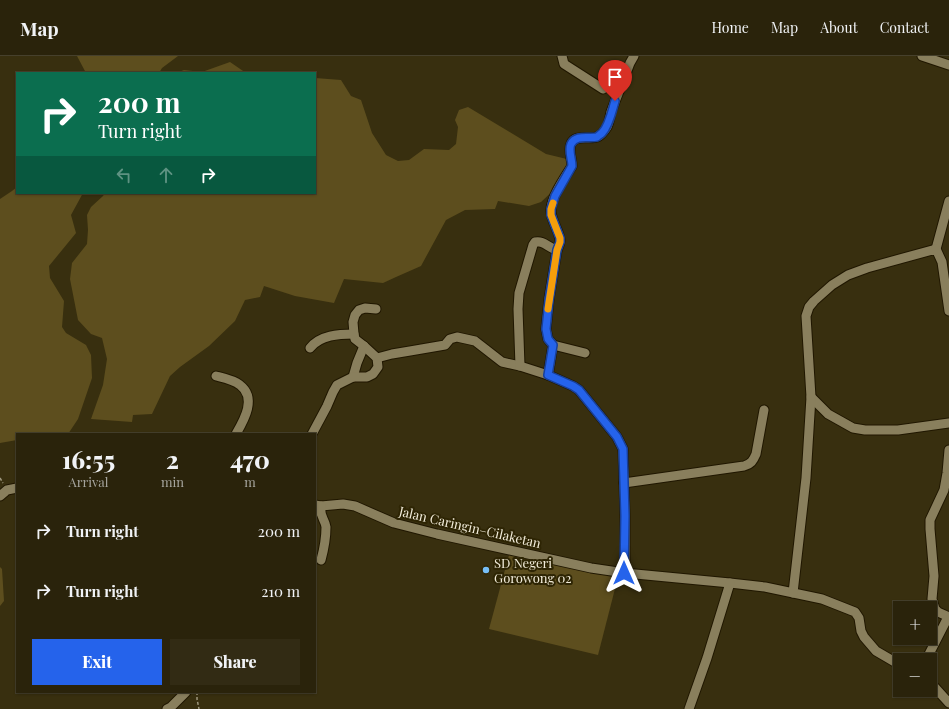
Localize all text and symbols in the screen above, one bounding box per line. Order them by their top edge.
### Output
text: Map [20,15,59,41]
text: Home [711,18,749,37]
text: Map [771,18,798,37]
text: About [820,18,858,37]
text: Contact [880,18,929,37]
pin [598,60,632,101]
icon: arrive [604,66,626,88]
text: 200 m [98,83,181,120]
icon: right [32,88,84,140]
text: Turn right [98,119,181,143]
icon: left [113,164,135,186]
icon: ahead [155,164,177,186]
icon: right [197,164,219,186]
text: 16:55 [62,443,115,475]
text: 2 [166,443,179,475]
text: 470 [230,443,270,475]
text: Arrival [68,473,109,490]
text: min [161,473,184,490]
text: m [244,473,256,490]
street label: Jalan Caringin–Cilaketan [397,502,543,551]
icon: right [32,520,54,542]
text: Turn right [66,521,139,541]
text: 200 m [258,521,300,541]
position arrow [603,552,645,594]
place label: SD Negeri Gorowong 02 [494,554,572,586]
marker: SD Negeri Gorowong 02 [481,565,491,575]
icon: right [32,580,54,602]
text: Turn right [66,581,139,601]
text: 210 m [261,581,300,601]
map controls [893,601,937,697]
button: + [893,601,937,645]
button: Exit [32,639,162,685]
button: Share [170,639,300,685]
button: − [893,653,937,697]

